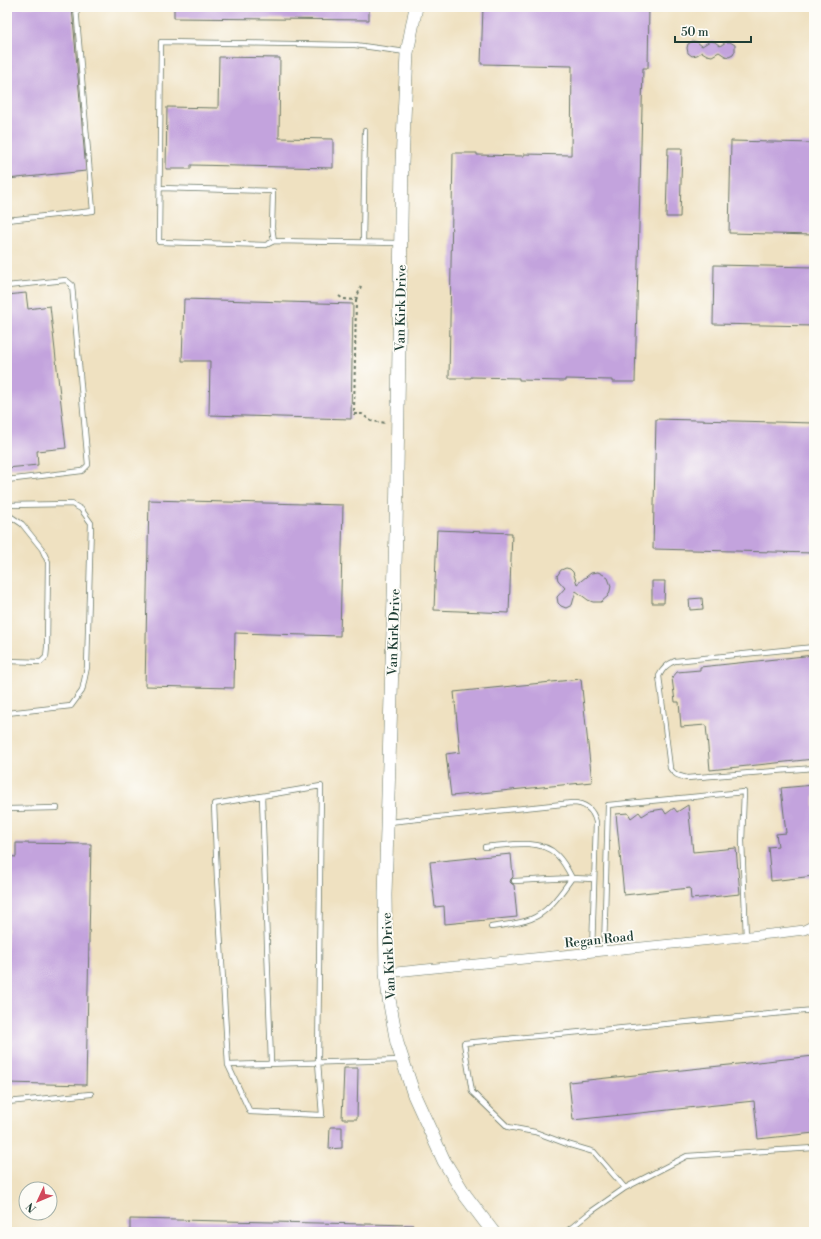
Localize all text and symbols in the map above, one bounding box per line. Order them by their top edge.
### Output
scale bar [675,18,751,44]
text: 50 m [681,25,709,40]
street label: Van Kirk Drive [392,264,410,353]
street label: Van Kirk Drive [384,588,404,677]
street label: Van Kirk Drive [379,912,399,1001]
street label: Regan Road [564,928,635,952]
north arrow [18,1181,58,1221]
text: N [23,1199,40,1215]

